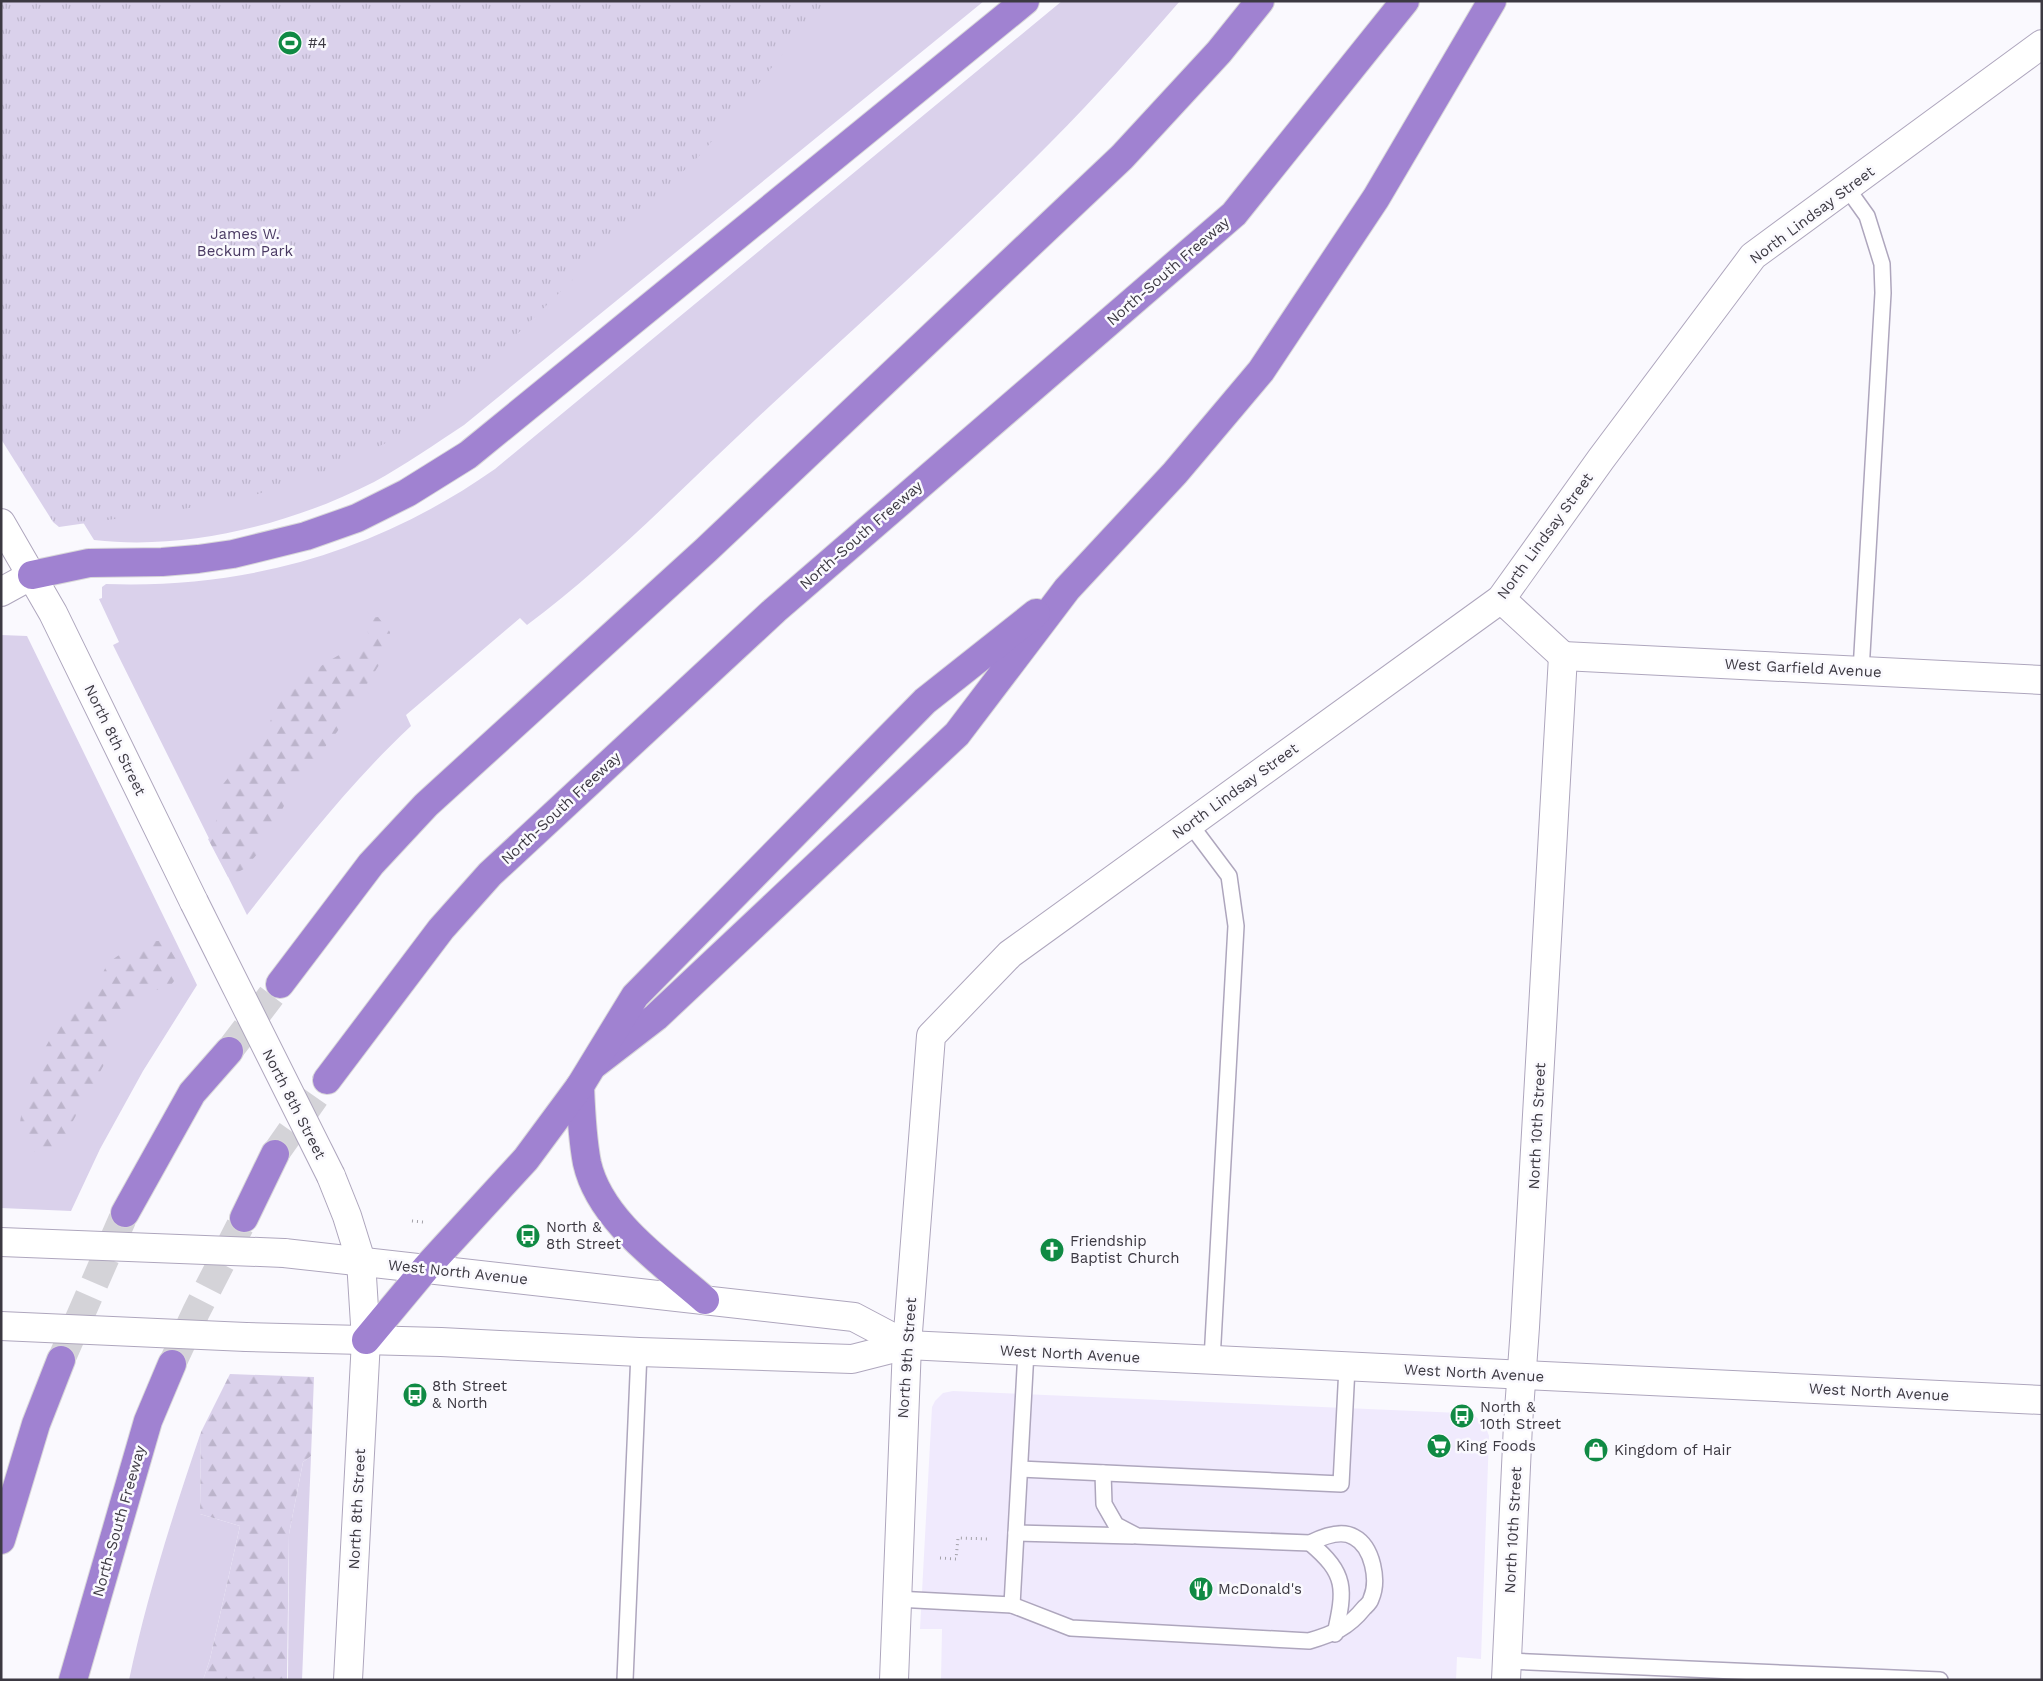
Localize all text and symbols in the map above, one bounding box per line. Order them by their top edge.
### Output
sports icon: #4 [277,30,303,56]
place label: #4 [308,34,327,52]
street label: North Lindsay Street [1746,162,1878,268]
street label: North-South Freeway [1103,213,1233,329]
park label: James W. Beckum Park [197,225,294,260]
street label: North Lindsay Street [1493,469,1597,603]
street label: North-South Freeway [796,477,926,593]
street label: West Garfield Avenue [1724,655,1882,681]
street label: North 8th Street [80,682,150,799]
street label: North Lindsay Street [1168,739,1302,843]
street label: North-South Freeway [498,748,625,868]
street label: North 8th Street [258,1046,330,1163]
street label: North 10th Street [1525,1061,1549,1190]
place label: North & 8th Street [546,1218,622,1253]
bus stop icon: North & 8th Street [515,1223,541,1249]
place label: Friendship Baptist Church [1070,1232,1180,1267]
church icon: Friendship Baptist Church [1039,1237,1065,1263]
street label: West North Avenue [387,1256,529,1288]
street label: North 9th Street [894,1296,920,1419]
street label: West North Avenue [999,1341,1141,1367]
street label: West North Avenue [1403,1360,1545,1386]
place label: 8th Street & North [432,1377,508,1412]
street label: West North Avenue [1808,1379,1950,1405]
bus stop icon: 8th Street & North [402,1382,428,1408]
place label: North & 10th Street [1480,1398,1562,1433]
bus stop icon: North & 10th Street [1449,1403,1475,1429]
supermarket icon: King Foods [1426,1433,1452,1459]
place label: King Foods [1456,1437,1536,1455]
shop icon: Kingdom of Hair [1583,1437,1609,1463]
place label: Kingdom of Hair [1614,1441,1732,1459]
street label: North-South Freeway [89,1443,149,1599]
street label: North 8th Street [345,1447,369,1570]
street label: North 10th Street [1501,1465,1525,1594]
restaurant icon: McDonald's [1188,1576,1214,1602]
place label: McDonald's [1218,1580,1302,1598]

